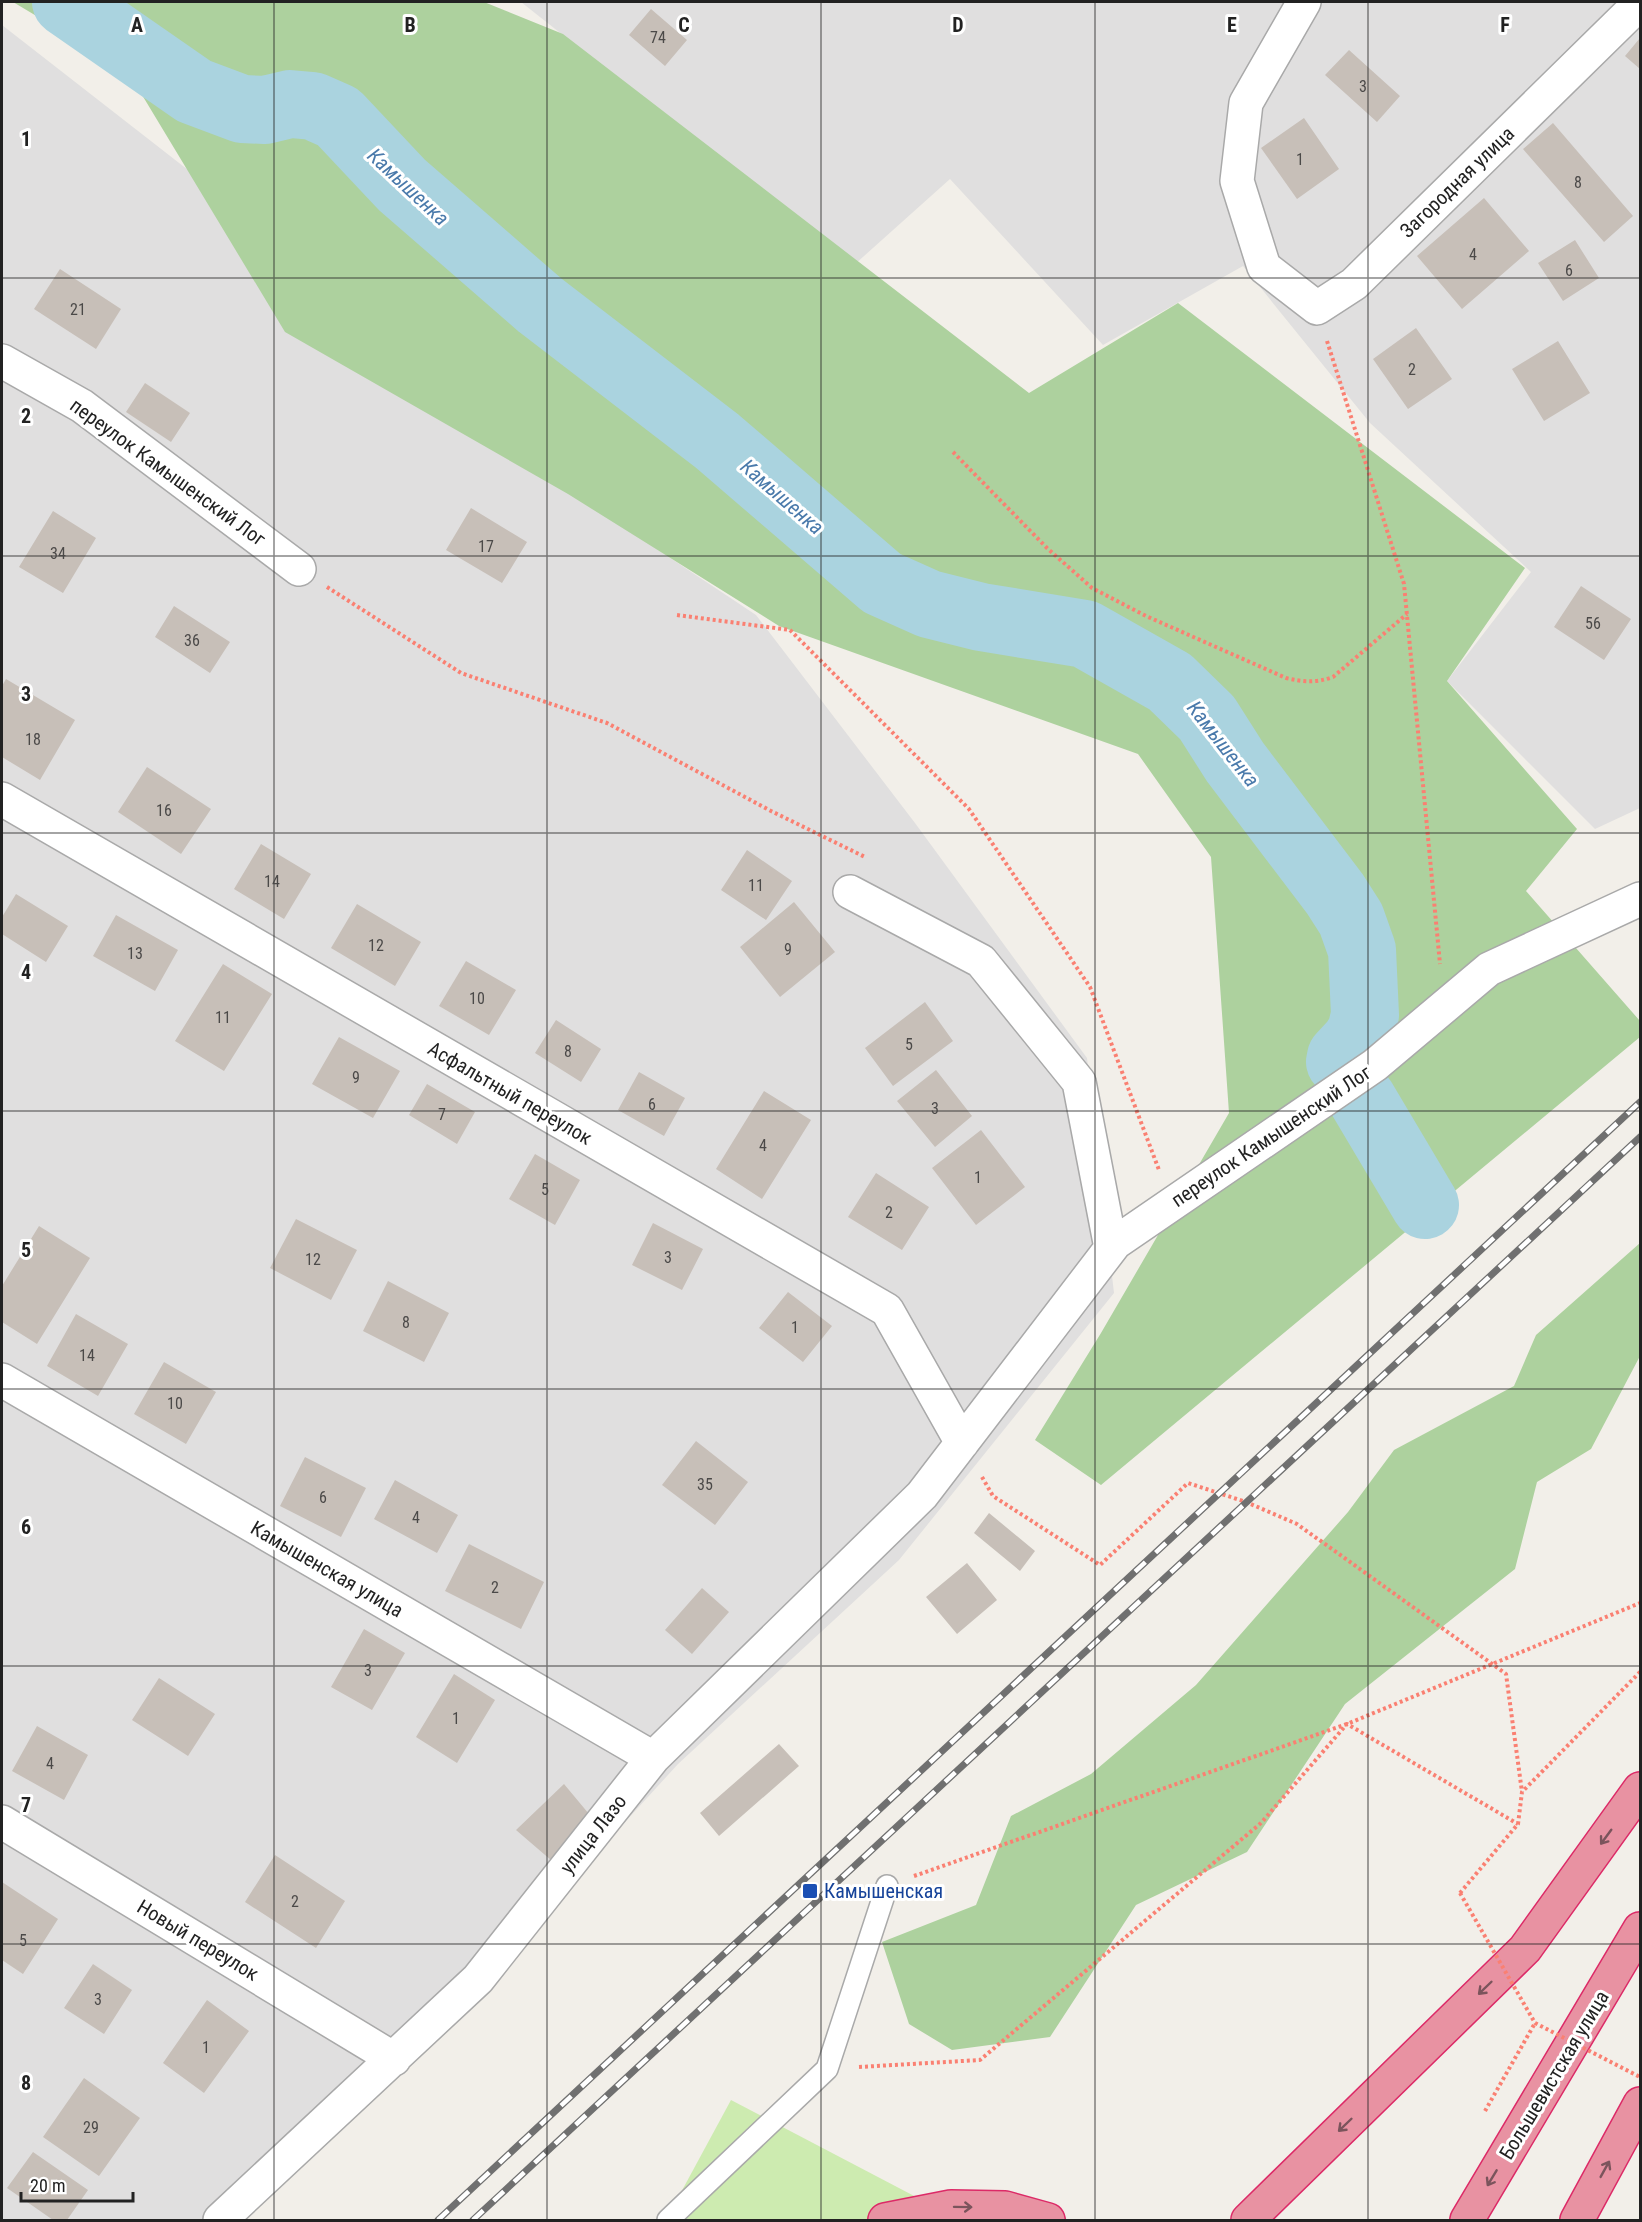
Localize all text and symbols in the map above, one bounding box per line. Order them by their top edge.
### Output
text: A [131,13,143,37]
text: B [404,13,416,37]
text: C [678,13,690,37]
text: D [952,13,964,37]
text: E [1227,13,1237,37]
text: F [1500,13,1510,37]
house number: 74 [650,28,666,47]
house number: 3 [1359,77,1367,96]
street label: Загородная улица [1395,121,1519,243]
text: 1 [21,127,31,151]
water label: Камышенка [362,143,454,231]
house number: 1 [1296,150,1304,169]
house number: 8 [1574,173,1582,192]
house number: 4 [1469,245,1477,264]
house number: 6 [1565,261,1573,280]
house number: 21 [70,300,86,319]
house number: 2 [1408,360,1416,379]
street label: переулок Камышенский Лог [66,393,271,551]
text: 2 [21,404,31,428]
water label: Камышенка [736,454,828,540]
house number: 17 [478,537,494,556]
house number: 34 [50,544,66,563]
house number: 56 [1585,614,1601,633]
house number: 36 [184,631,200,650]
text: 3 [21,682,31,706]
water label: Камышенка [1182,696,1264,792]
house number: 18 [25,730,41,749]
house number: 16 [156,801,172,820]
house number: 14 [264,872,280,891]
house number: 11 [748,876,764,895]
house number: 12 [368,936,384,955]
house number: 9 [784,940,792,959]
house number: 13 [127,944,143,963]
text: 4 [21,960,31,984]
house number: 10 [469,989,485,1008]
house number: 11 [215,1008,231,1027]
house number: 5 [905,1035,913,1054]
street label: Асфальтный переулок [424,1036,597,1150]
house number: 8 [564,1042,572,1061]
street label: переулок Камышенский Лог [1167,1060,1376,1212]
house number: 9 [352,1068,360,1087]
house number: 6 [648,1095,656,1114]
house number: 3 [931,1099,939,1118]
house number: 7 [438,1105,446,1124]
house number: 4 [759,1136,767,1155]
house number: 1 [974,1168,982,1187]
house number: 5 [541,1180,549,1199]
house number: 2 [885,1203,893,1222]
text: 5 [21,1238,31,1262]
house number: 3 [664,1248,672,1267]
house number: 12 [305,1250,321,1269]
house number: 8 [402,1313,410,1332]
house number: 1 [791,1318,799,1337]
house number: 14 [79,1346,95,1365]
house number: 10 [167,1394,183,1413]
house number: 35 [697,1475,713,1494]
house number: 6 [319,1488,327,1507]
house number: 4 [412,1508,420,1527]
text: 6 [21,1515,31,1539]
street label: Камышенская улица [247,1516,407,1622]
house number: 2 [491,1578,499,1597]
house number: 3 [364,1661,372,1680]
house number: 1 [452,1709,460,1728]
house number: 4 [46,1754,54,1773]
street label: улица Лазо [555,1790,631,1878]
text: 7 [21,1793,31,1817]
one-way arrow [1600,1828,1612,1844]
place label: Камышенская [824,1879,943,1903]
marker: Камышенская [801,1882,819,1900]
house number: 2 [291,1892,299,1911]
street label: Новый переулок [133,1894,263,1986]
house number: 5 [19,1931,27,1950]
one-way arrow [1477,1981,1492,1996]
street label: Большевистская улица [1494,1986,1614,2164]
house number: 3 [94,1990,102,2009]
house number: 1 [202,2038,210,2057]
text: 8 [21,2071,31,2095]
house number: 29 [83,2118,99,2137]
one-way arrow [1338,2118,1353,2132]
one-way arrow [1599,2161,1611,2178]
scale bar [21,2165,134,2203]
one-way arrow [1486,2169,1498,2186]
text: 20 m [30,2175,65,2196]
one-way arrow [952,2202,972,2213]

